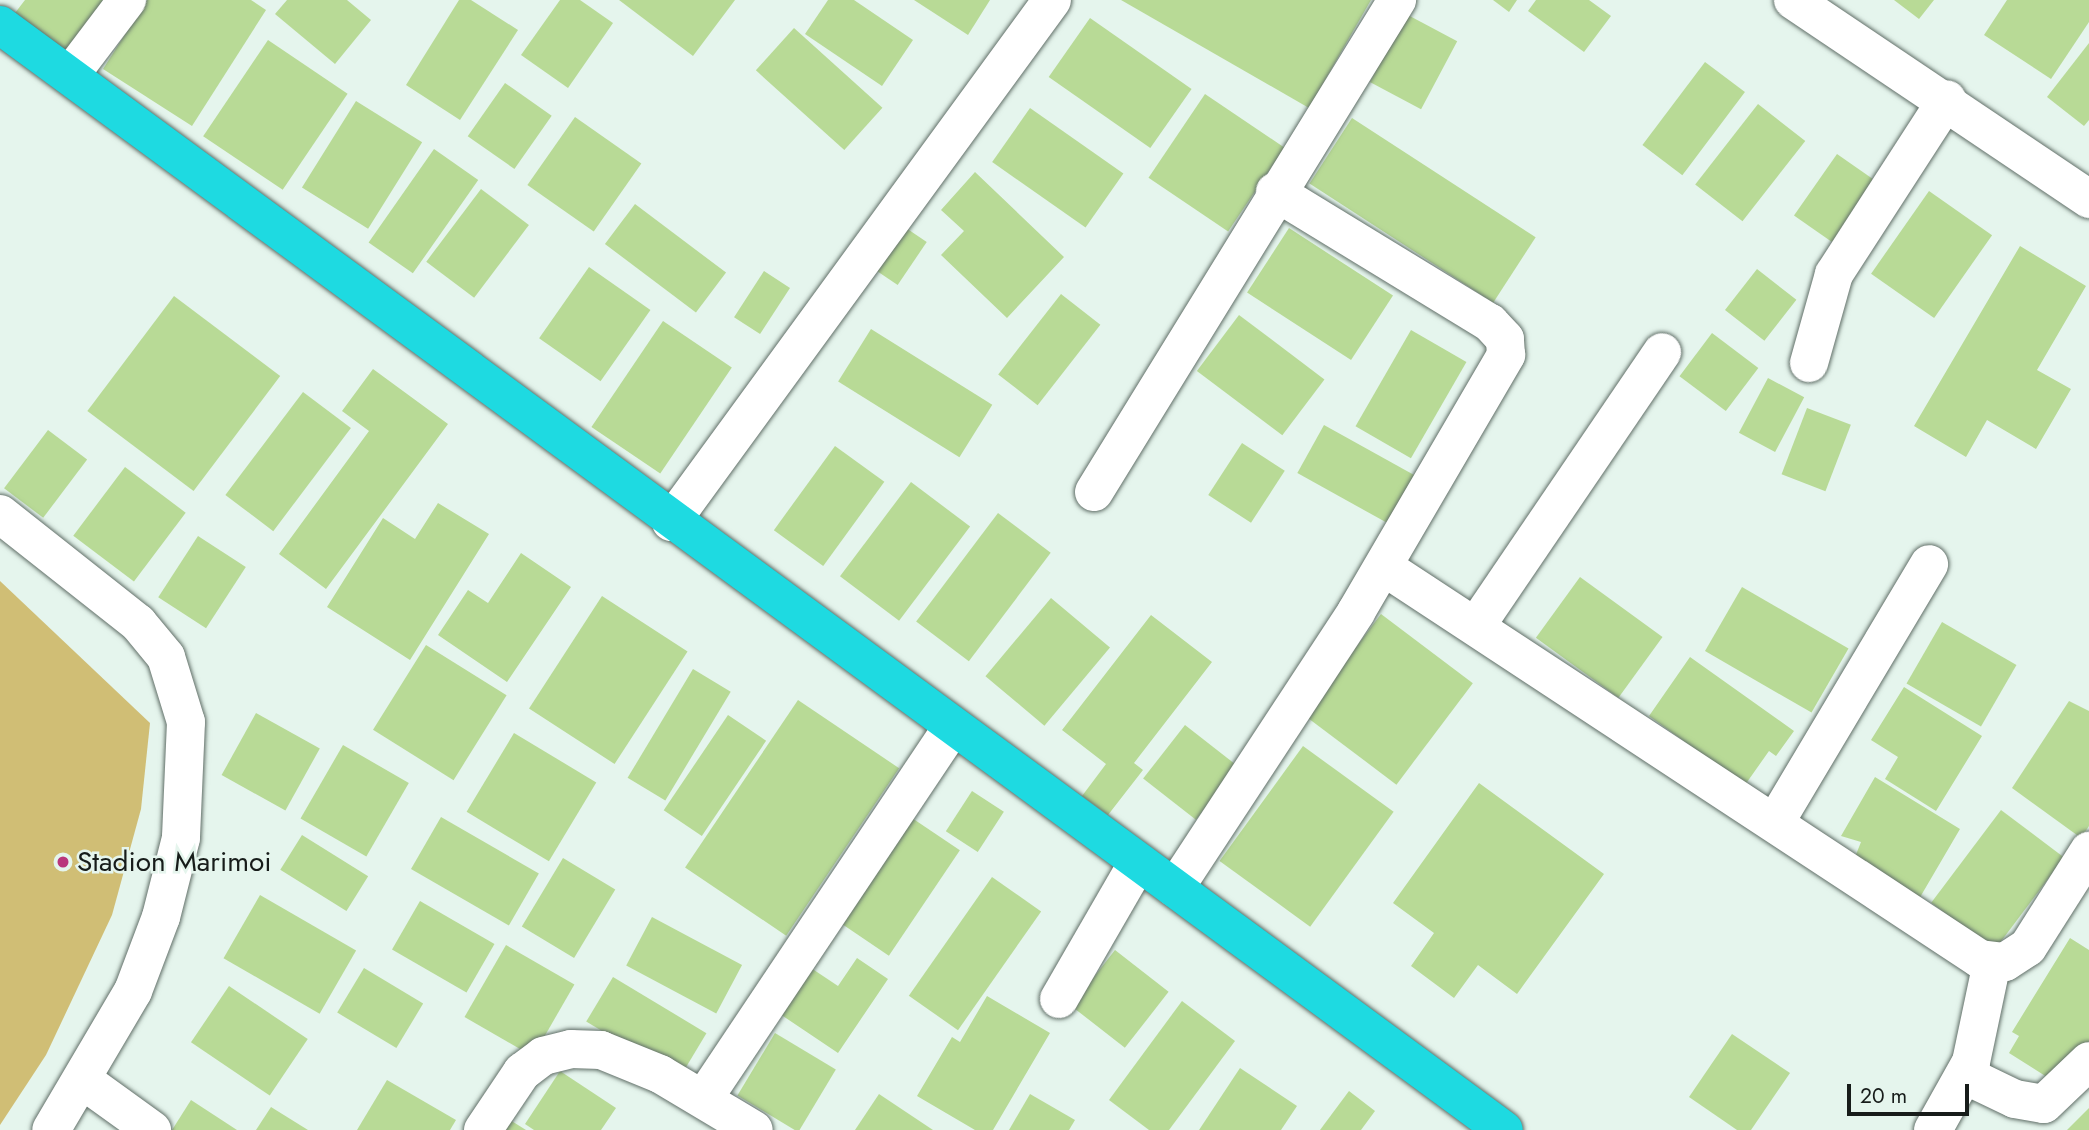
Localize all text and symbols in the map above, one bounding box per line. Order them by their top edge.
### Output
place label: Stadion Marimoi [77,845,272,879]
marker: Stadion Marimoi [55,854,71,870]
scale bar [1851,1070,1974,1114]
text: 20 m [1860,1081,1907,1111]

